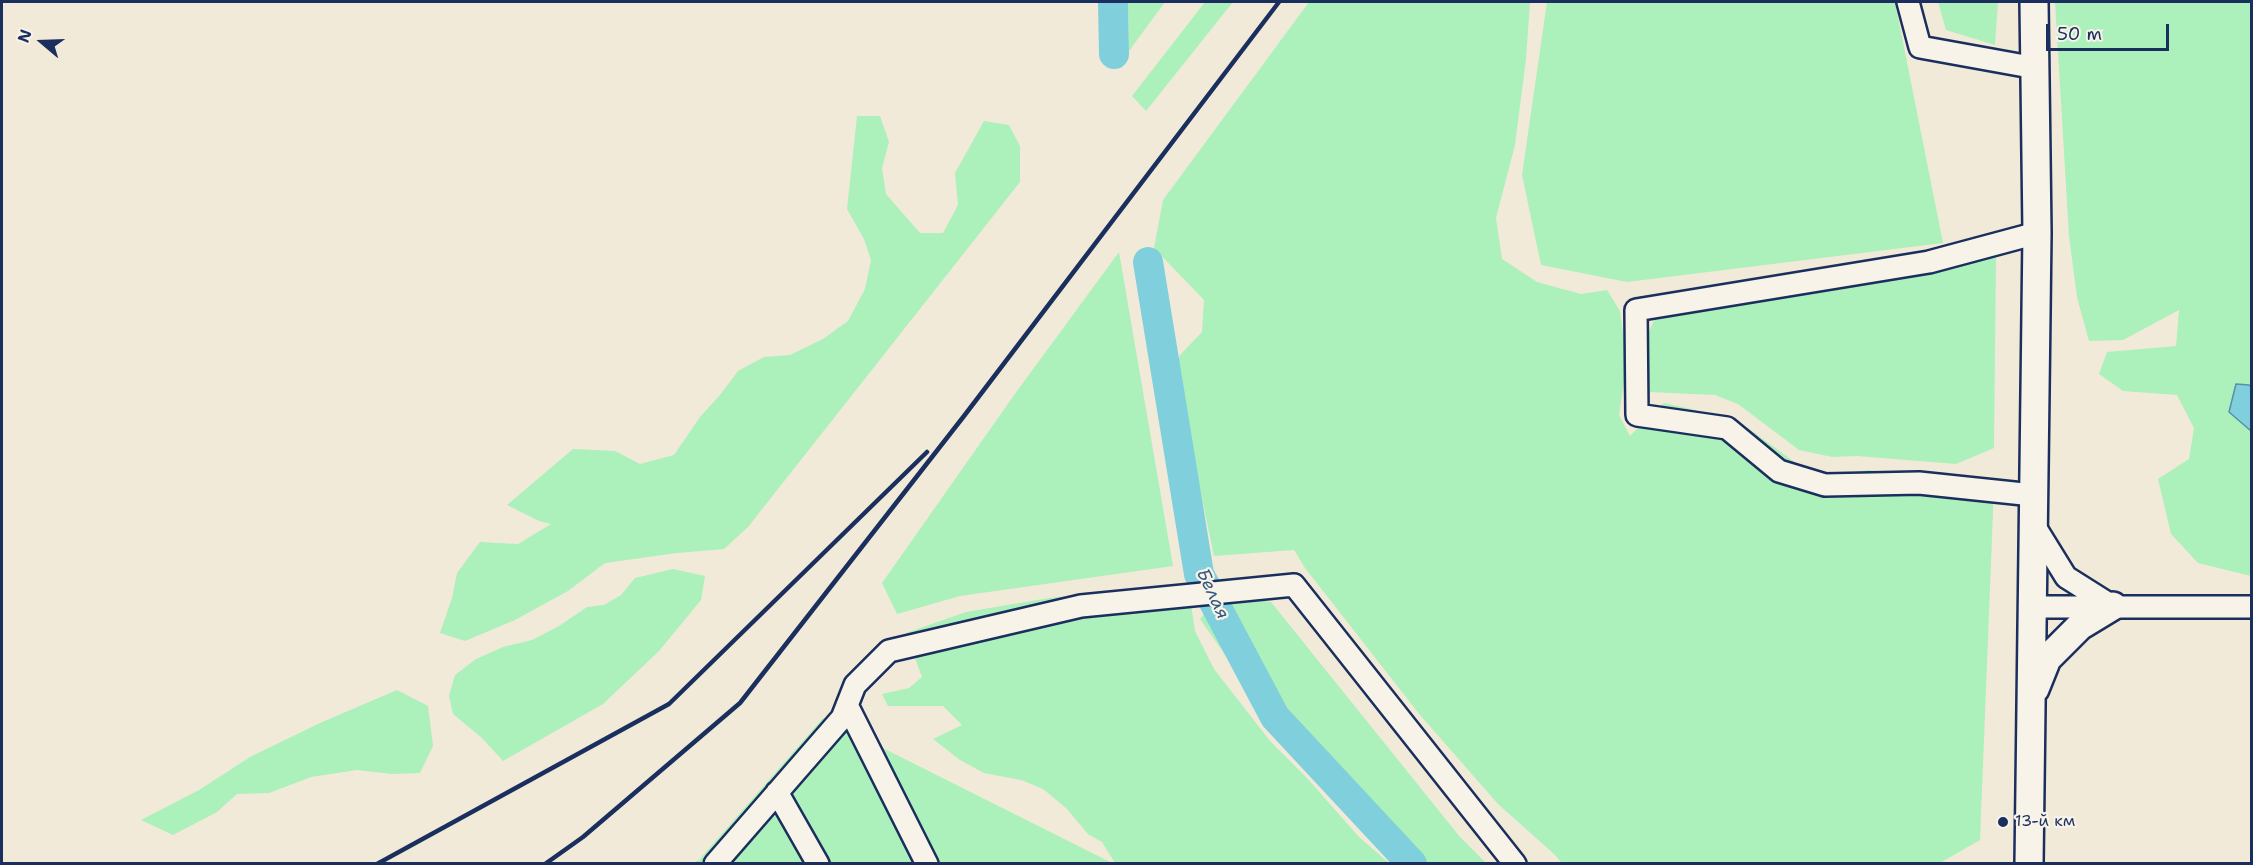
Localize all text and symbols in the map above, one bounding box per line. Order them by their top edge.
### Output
north arrow [12,12,72,72]
scale bar [2049,12,2172,50]
text: 50 m [2057,22,2102,46]
text: N [13,27,37,45]
water label: Белая [1191,565,1233,623]
place label: 13-й км [2015,812,2075,832]
marker: 13-й км [1996,815,2010,829]

